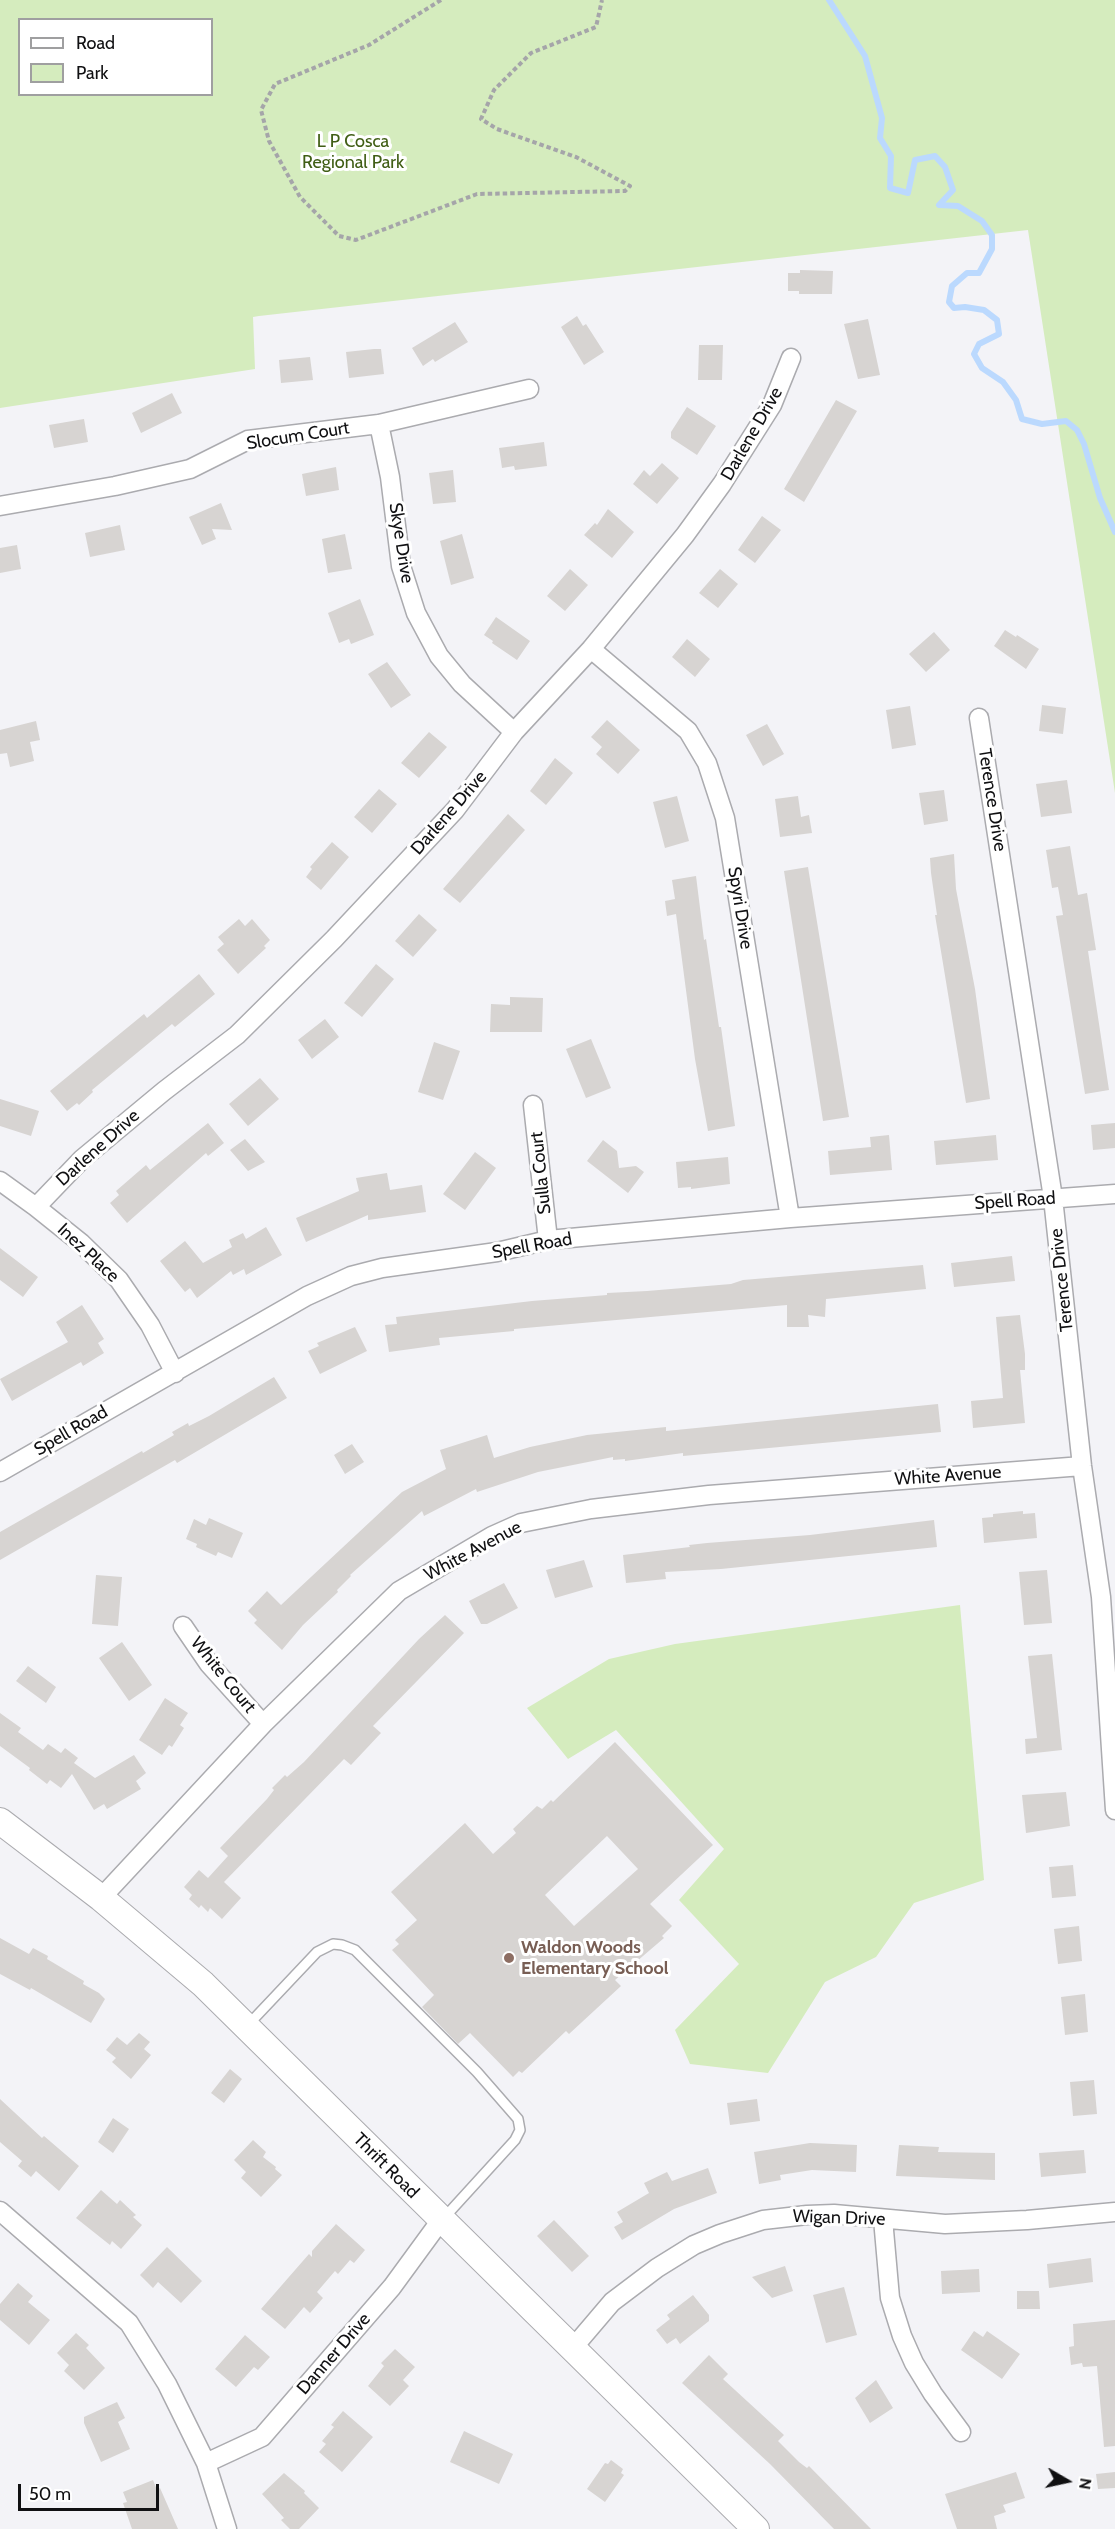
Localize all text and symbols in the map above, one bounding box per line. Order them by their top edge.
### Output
legend [18,18,213,96]
text: Road [76,32,115,54]
text: Park [76,62,108,84]
park label: L P Cosca Regional Park [302,131,404,174]
street label: Darlene Drive [717,383,787,485]
street label: Slocum Court [245,417,351,455]
street label: Skye Drive [384,501,418,585]
street label: Terence Drive [973,747,1011,853]
street label: Darlene Drive [407,767,491,859]
street label: Spyri Drive [723,865,757,951]
street label: Darlene Drive [52,1105,144,1191]
street label: Sulla Court [526,1131,556,1215]
street label: Spell Road [974,1187,1056,1215]
street label: Inez Place [53,1219,123,1287]
street label: Terence Drive [1046,1227,1078,1333]
street label: Spell Road [490,1228,574,1264]
street label: Spell Road [30,1401,112,1461]
street label: White Avenue [894,1461,1002,1491]
street label: White Avenue [421,1516,525,1586]
street label: White Court [186,1633,260,1717]
place label: Waldon Woods Elementary School [521,1937,668,1980]
marker: Waldon Woods Elementary School [502,1951,516,1965]
street label: Thrift Road [349,2129,423,2203]
street label: Wigan Drive [792,2206,886,2230]
street label: Danner Drive [293,2309,375,2399]
north arrow [1037,2451,1097,2511]
scale bar [21,2472,162,2510]
text: N [1075,2477,1096,2491]
text: 50 m [29,2483,71,2505]

